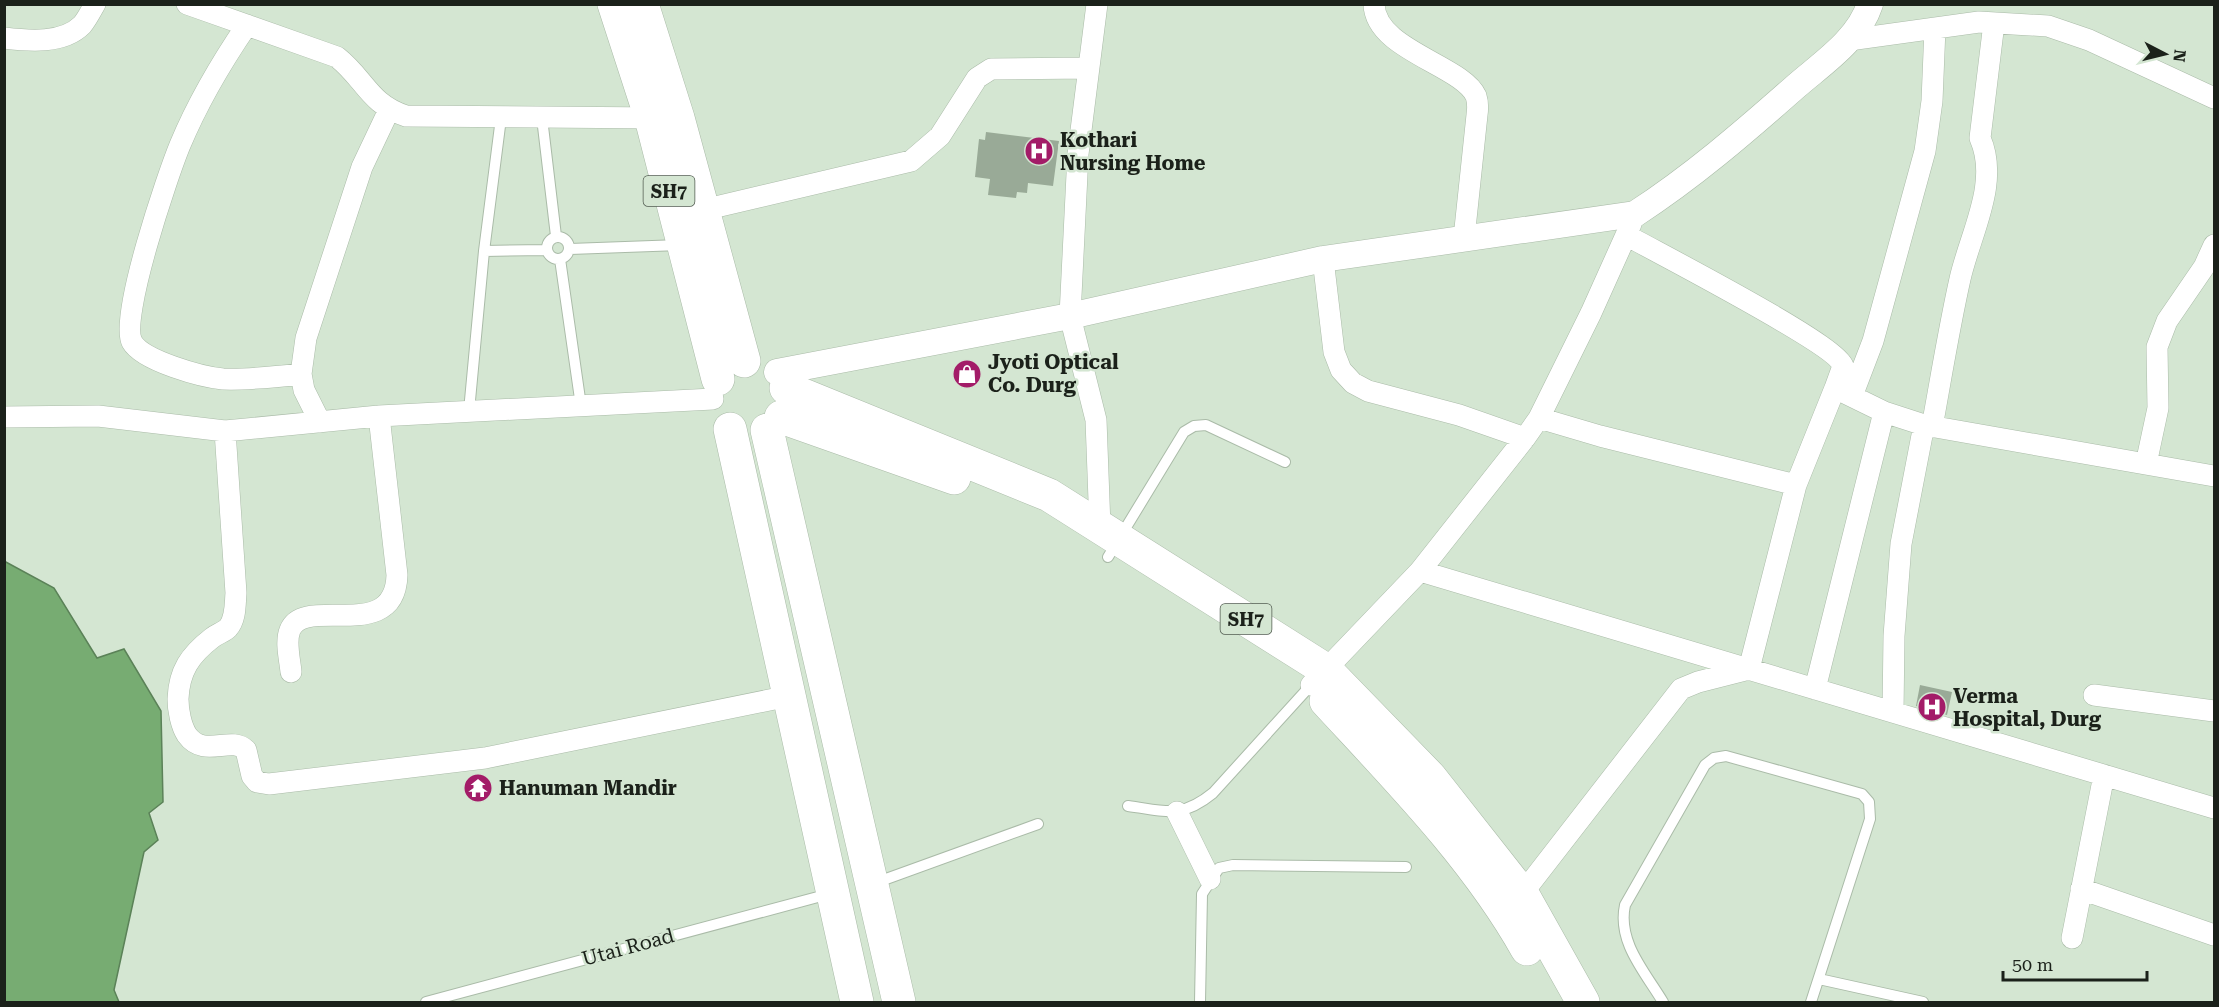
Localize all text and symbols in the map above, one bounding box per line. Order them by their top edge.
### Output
north arrow [2135,24,2195,84]
text: N [2169,48,2190,63]
place label: Kothari Nursing Home [1060,128,1206,175]
hospital icon: Kothari Nursing Home [1023,135,1055,167]
road number: SH7 [644,176,694,206]
place label: Jyoti Optical Co. Durg [988,350,1119,397]
shop icon: Jyoti Optical Co. Durg [951,358,983,390]
road number: SH7 [1220,604,1272,634]
place label: Verma Hospital, Durg [1953,684,2102,731]
hospital icon: Verma Hospital, Durg [1916,691,1948,723]
temple icon: Hanuman Mandir [462,772,494,804]
place label: Hanuman Mandir [499,776,677,800]
street label: Utai Road [579,923,677,971]
scale bar [2003,944,2147,982]
text: 50 m [2012,954,2053,975]

